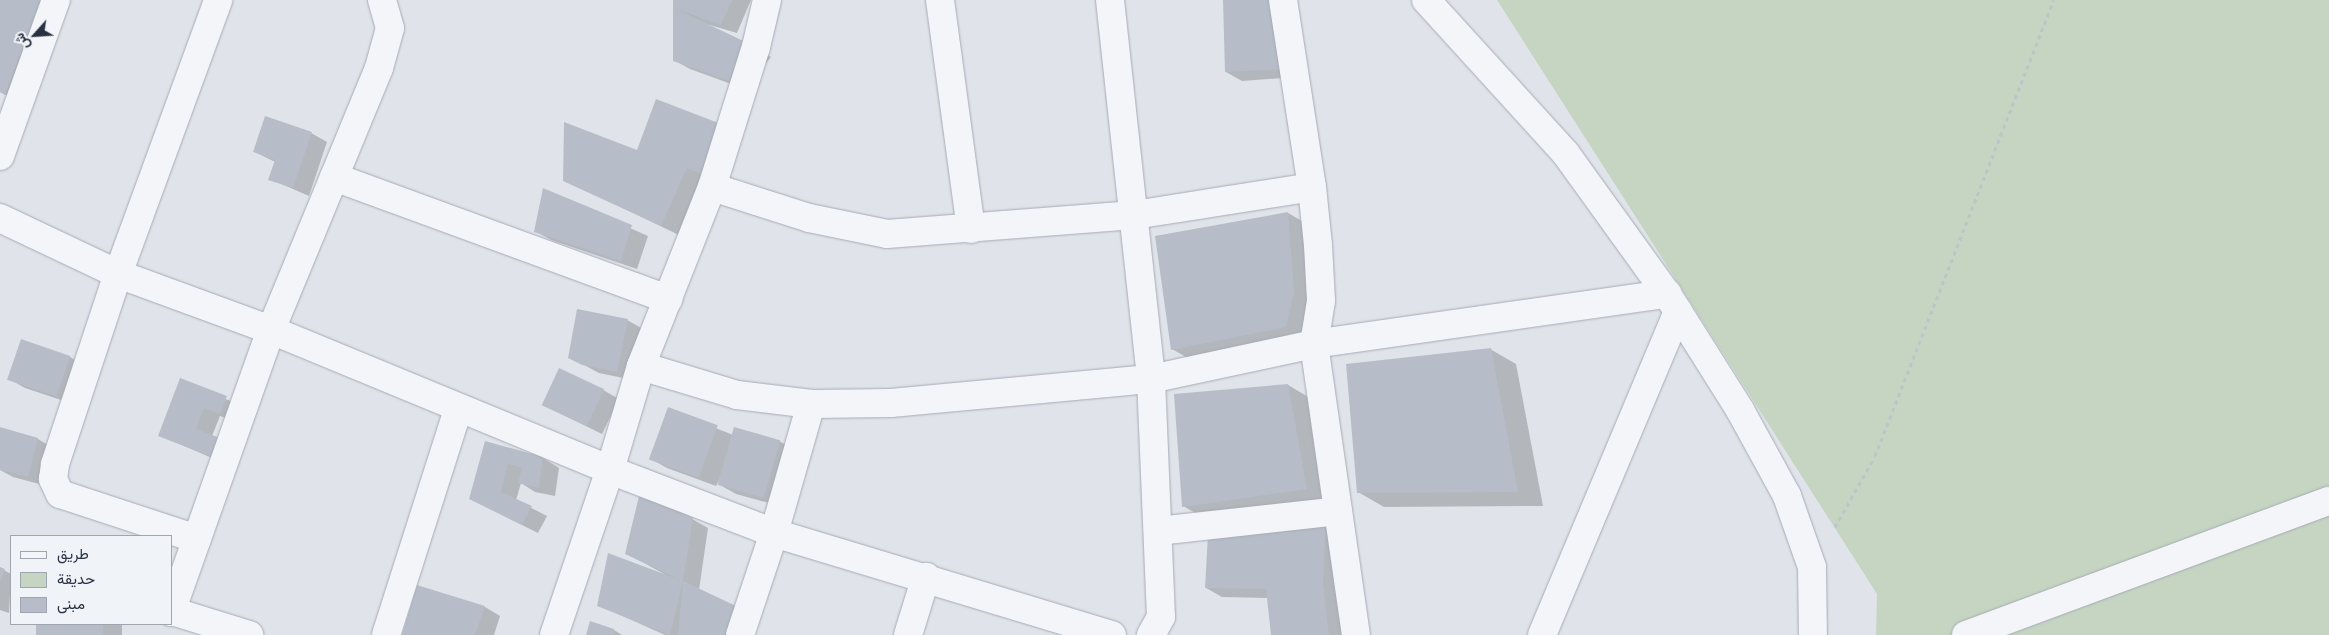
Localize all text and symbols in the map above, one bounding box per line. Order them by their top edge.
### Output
north arrow [10,10,60,60]
text: ش [9,30,34,54]
legend [10,535,172,625]
text: طريق [57,543,89,565]
text: حديقة [57,568,95,590]
text: مبنى [57,593,85,615]

